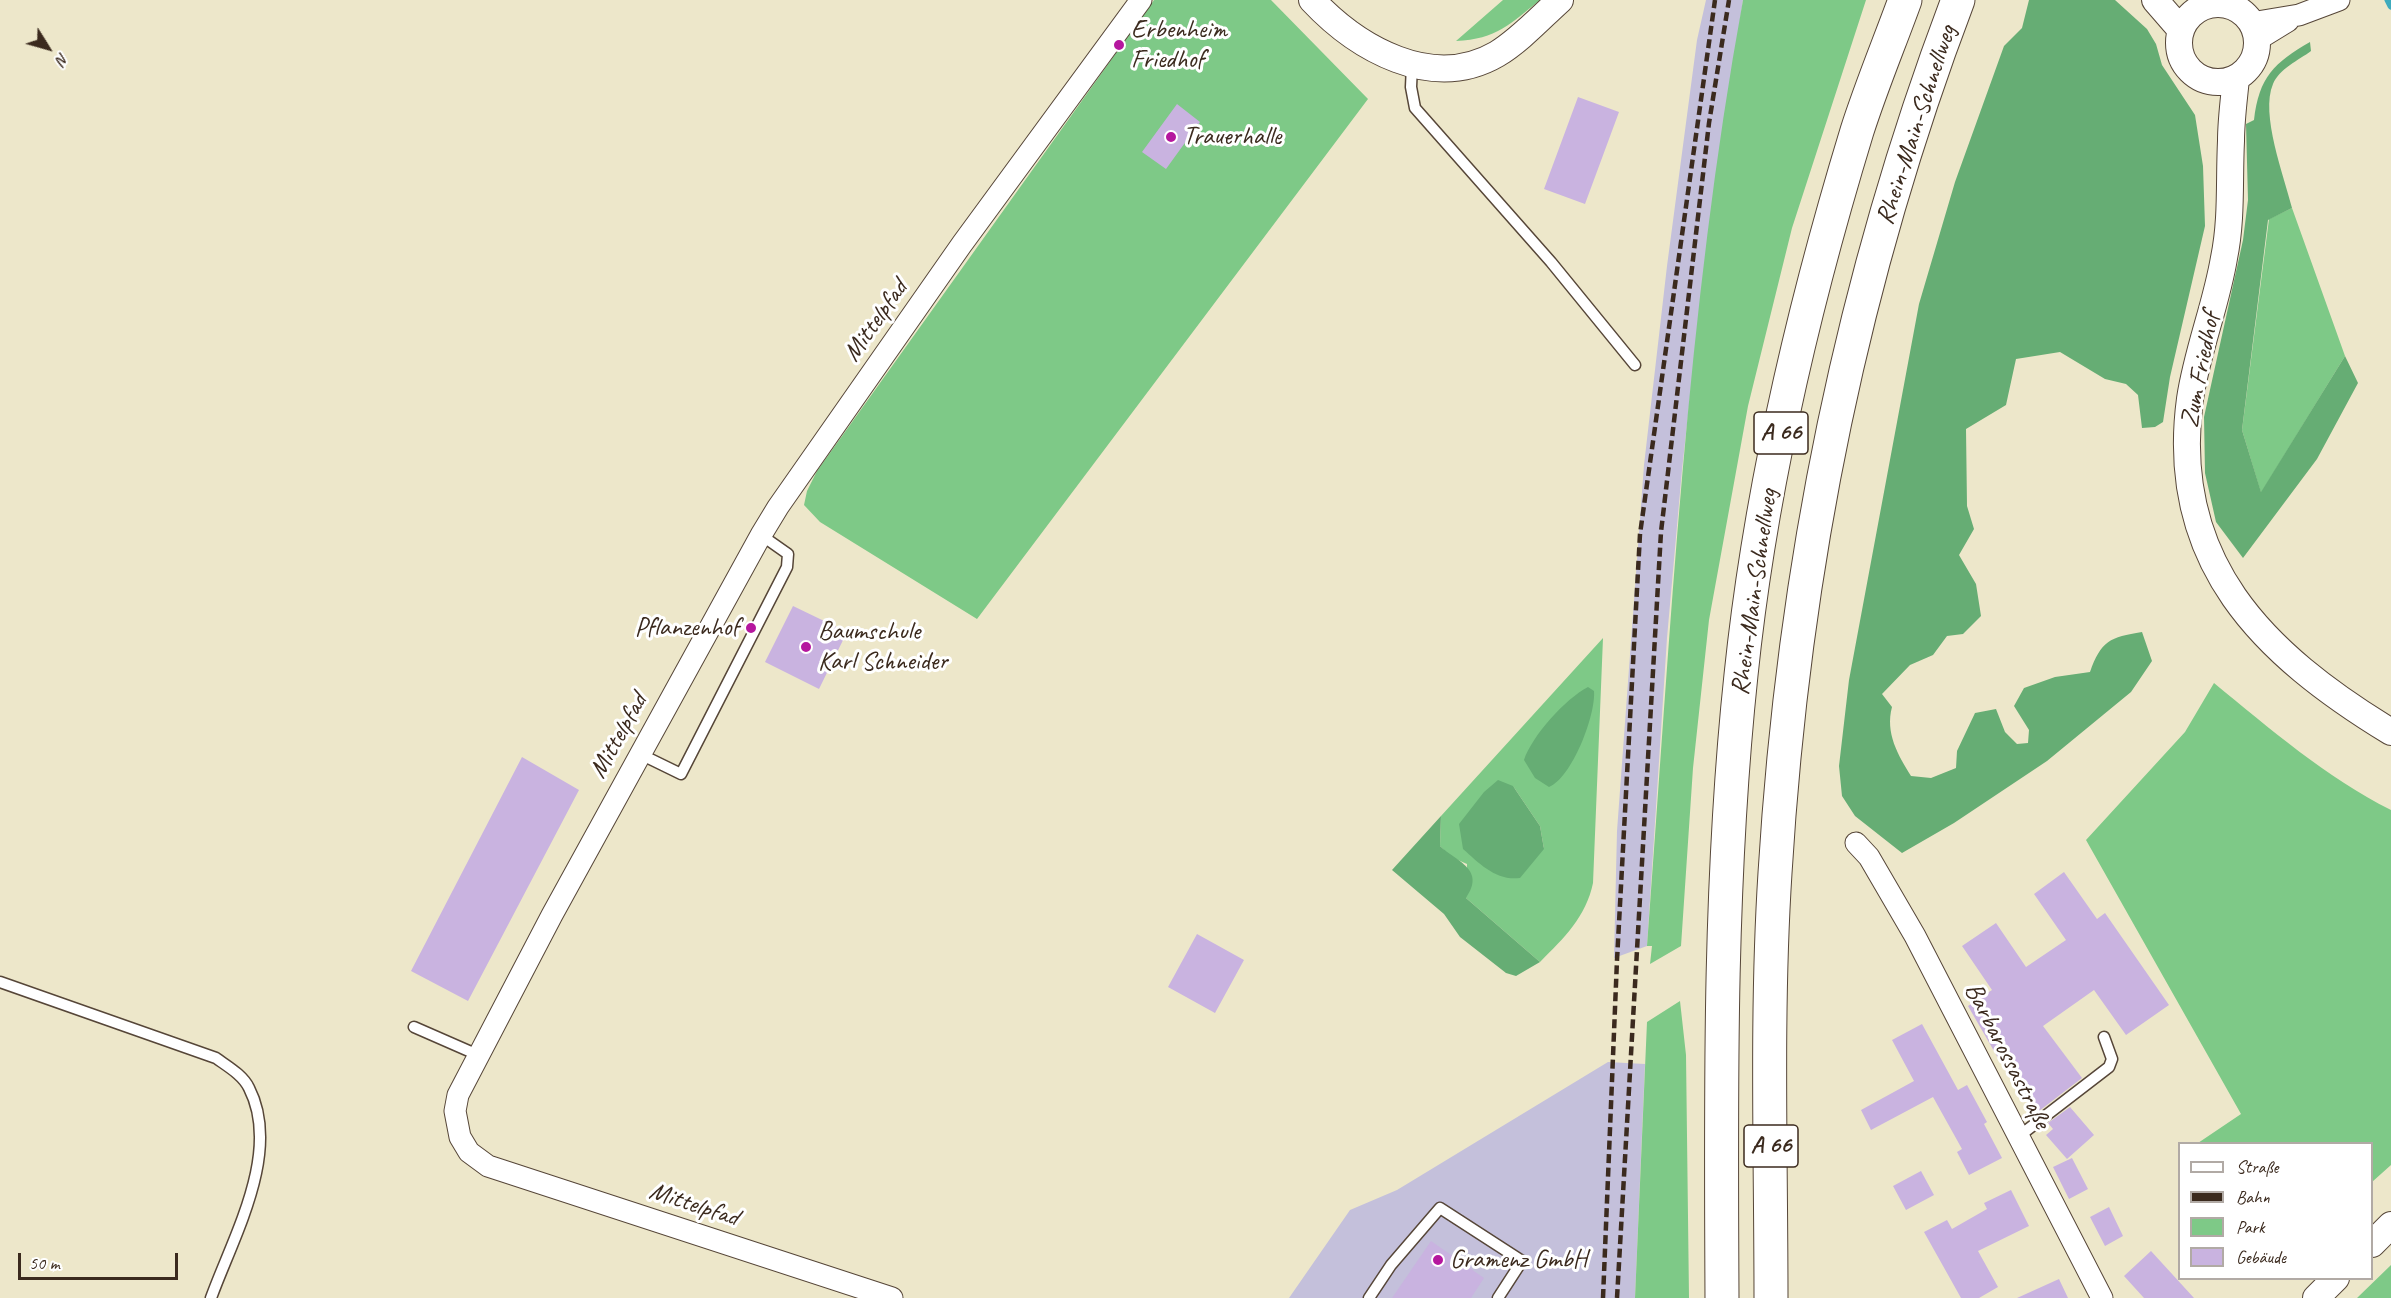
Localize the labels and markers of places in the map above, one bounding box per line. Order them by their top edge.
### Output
place label: Erbenheim Friedhof [1131,14,1227,76]
marker: Erbenheim Friedhof [1112,38,1126,52]
place label: Trauerhalle [1183,121,1281,153]
marker: Trauerhalle [1164,130,1178,144]
place label: Pflanzenhof [635,612,739,644]
place label: Baumschule Karl Schneider [818,616,948,678]
marker: Pflanzenhof [744,621,758,635]
marker: Baumschule Karl Schneider [799,640,813,654]
place label: Gramenz GmbH [1450,1244,1587,1276]
marker: Gramenz GmbH [1431,1253,1445,1267]

